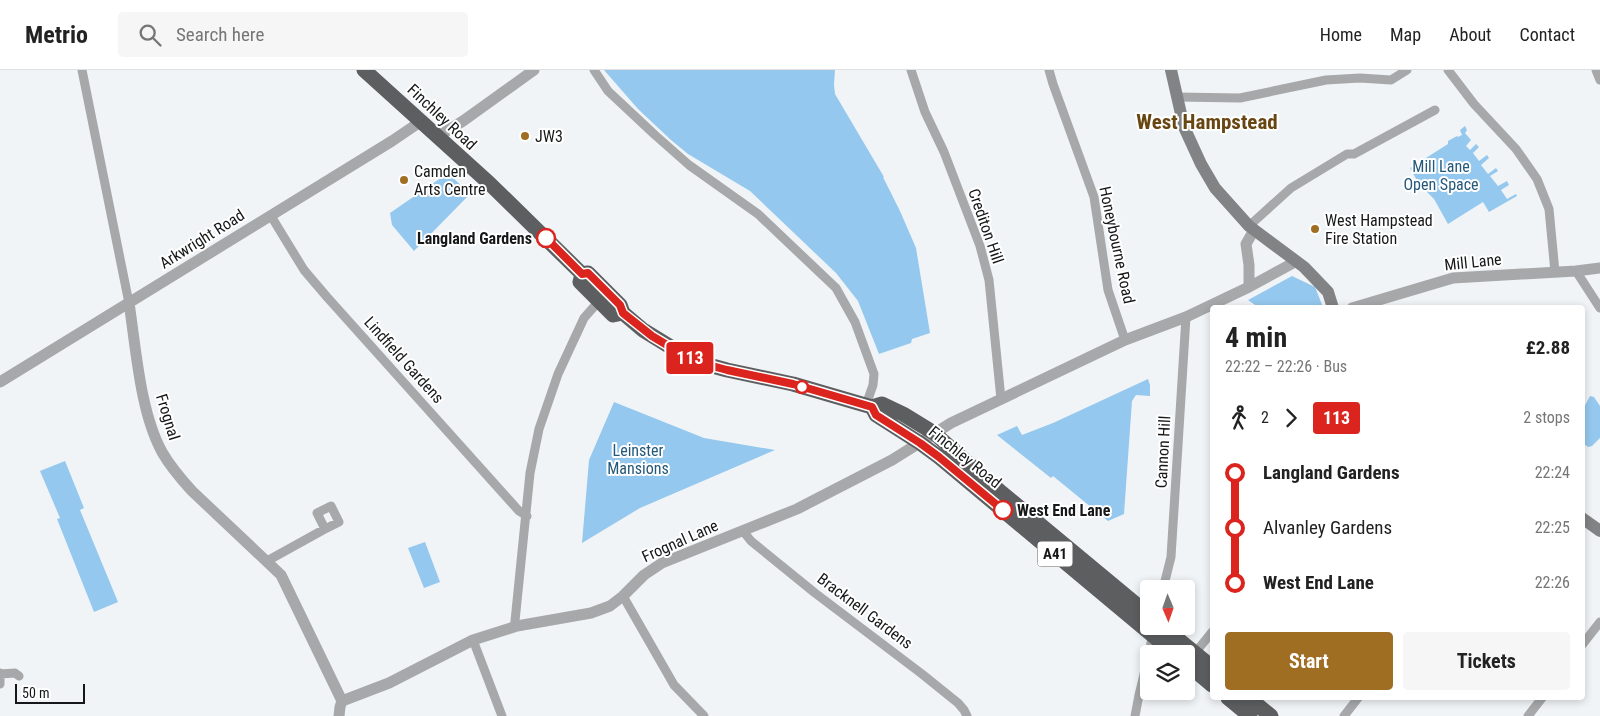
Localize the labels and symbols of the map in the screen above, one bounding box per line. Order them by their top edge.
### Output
street label: Finchley Road [403,80,481,154]
district label: West Hampstead [1136,110,1278,134]
place label: JW3 [535,127,563,146]
marker: JW3 [519,130,531,142]
park label: Mill Lane Open Space [1403,157,1479,194]
place label: Camden Arts Centre [414,162,485,199]
marker: Camden Arts Centre [398,174,410,186]
street label: Honeybourne Road [1095,185,1139,305]
street label: Crediton Hill [964,186,1008,266]
street label: Arkwright Road [156,205,248,273]
place label: West Hampstead Fire Station [1325,211,1433,248]
marker: West Hampstead Fire Station [1309,223,1321,235]
marker: Langland Gardens [536,228,556,248]
place label: Langland Gardens [417,229,532,248]
street label: Mill Lane [1444,250,1502,274]
street label: Lindfield Gardens [360,313,448,407]
line badge: 113 [661,342,719,374]
unlabelled marker [795,380,809,394]
street label: Frognal [152,392,184,442]
street label: Cannon Hill [1152,415,1174,489]
street label: Finchley Road [925,422,1005,492]
park label: Leinster Mansions [607,441,669,478]
marker: West End Lane [993,500,1013,520]
place label: West End Lane [1017,501,1111,520]
street label: Frognal Lane [639,516,721,566]
road number: A41 [1038,542,1072,566]
street label: Bracknell Gardens [814,569,916,653]
north arrow [1140,580,1195,635]
scale bar [15,681,85,704]

